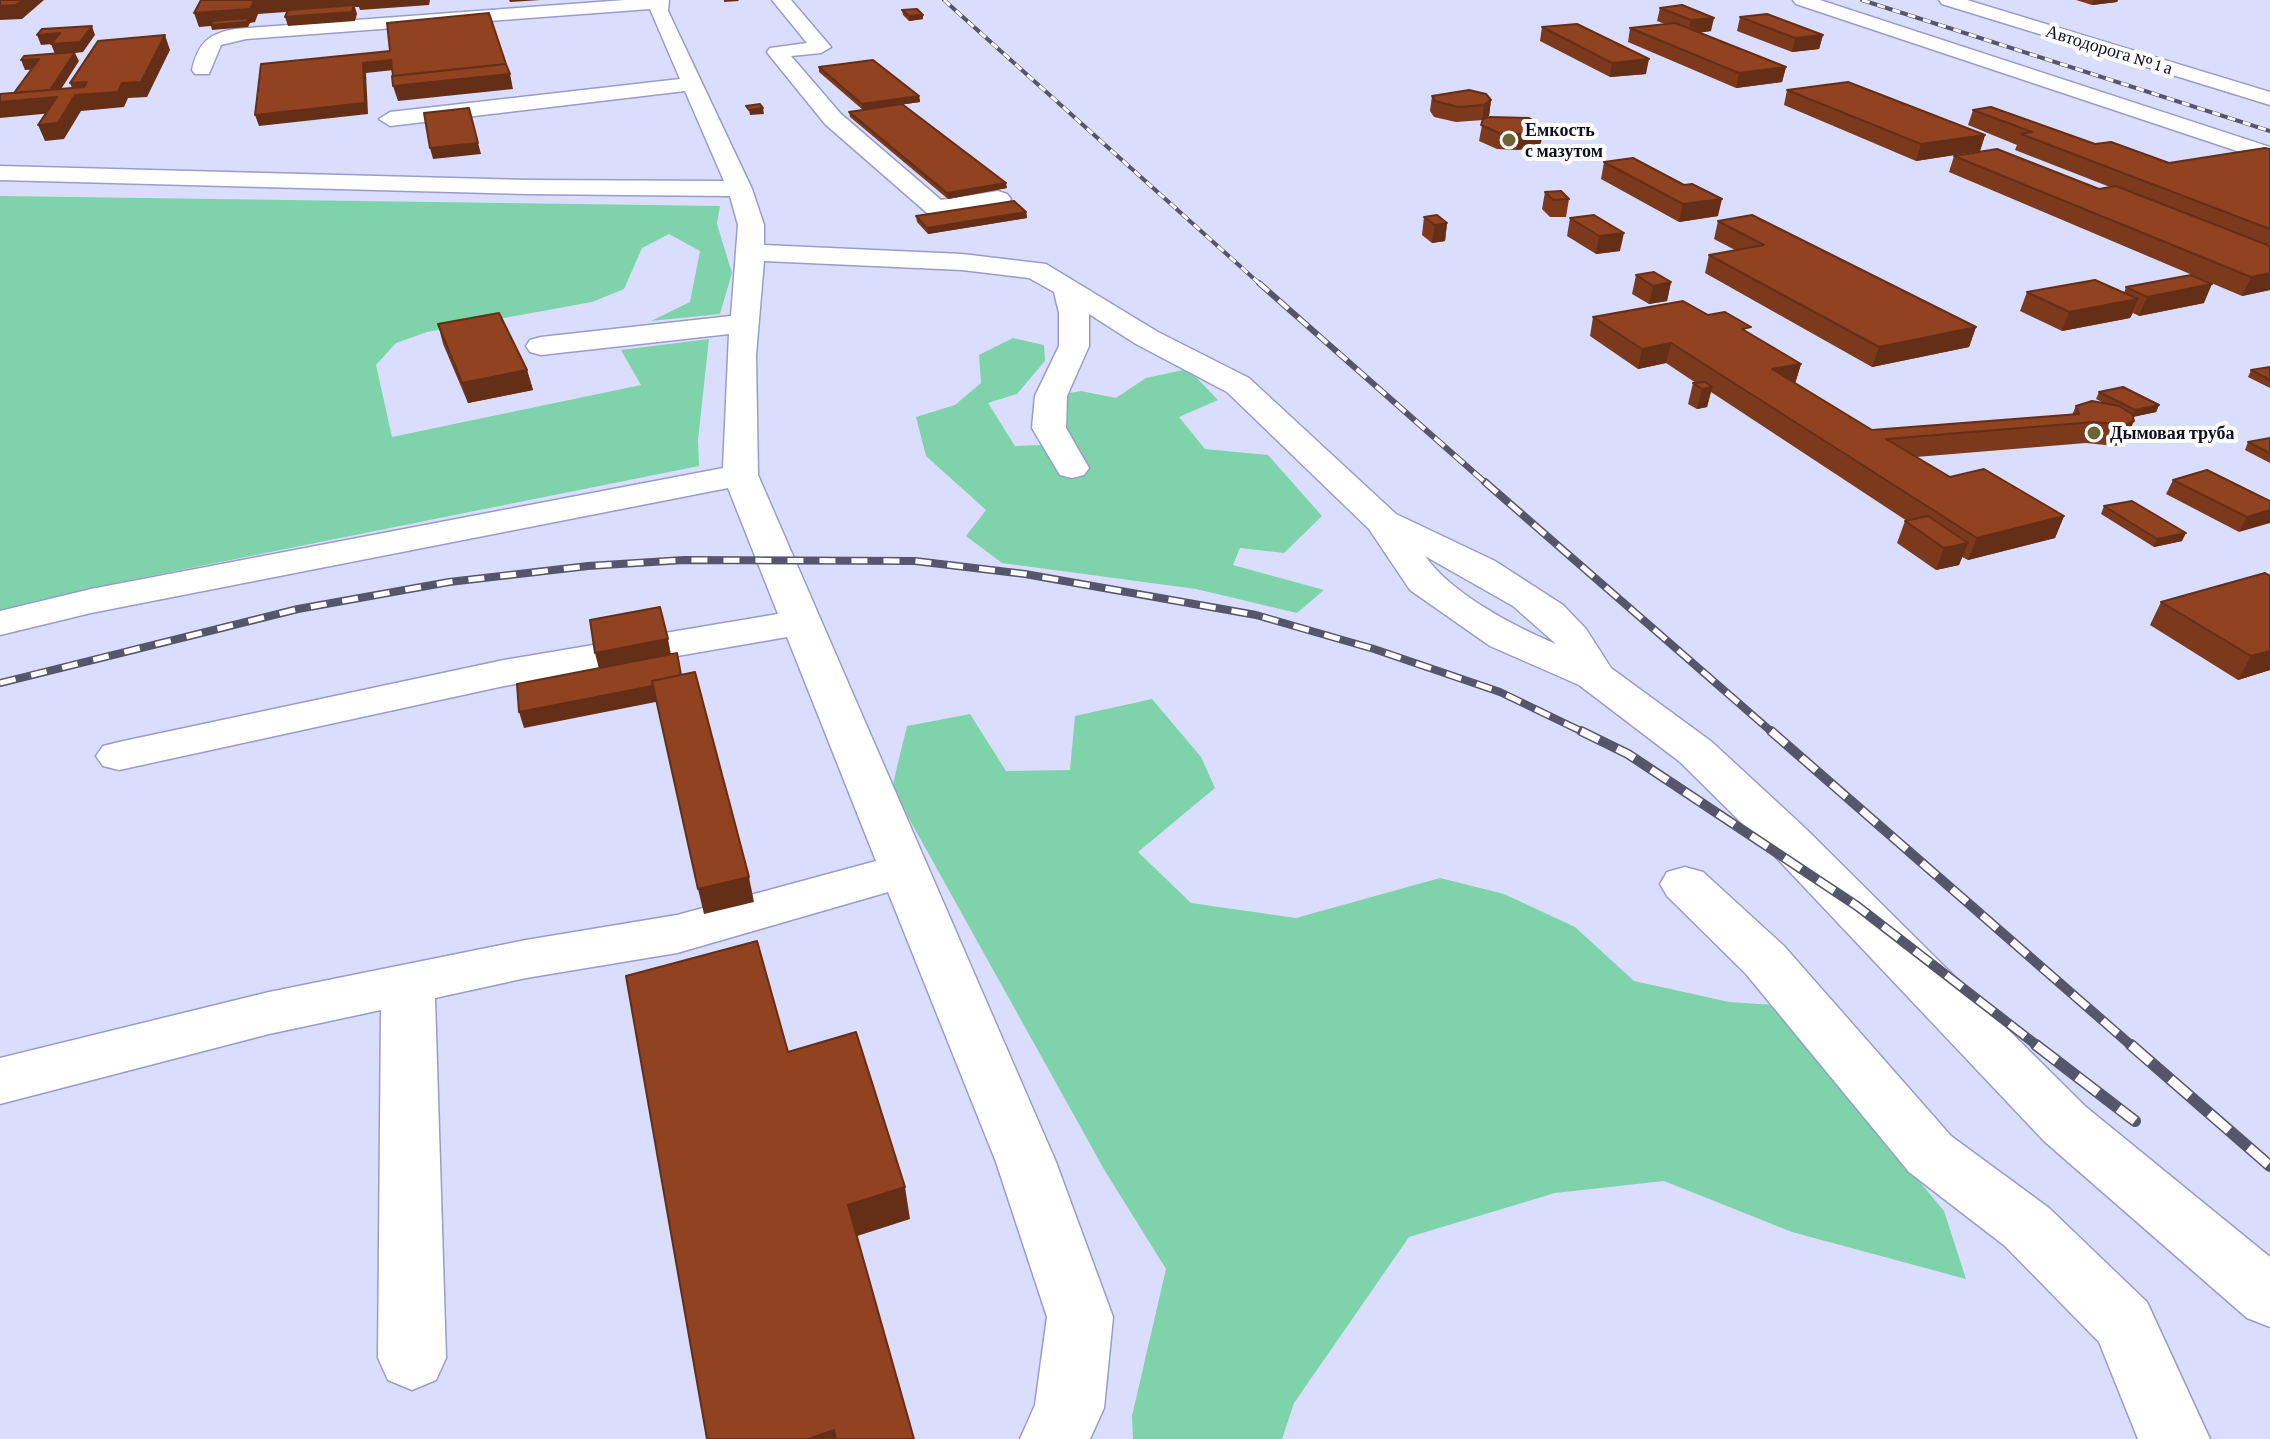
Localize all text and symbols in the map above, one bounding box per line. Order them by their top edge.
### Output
street label: Автодорога № 1 а [2043,20,2175,80]
place label: Емкость с мазутом [1525,119,1603,162]
marker: Емкость с мазутом [1500,131,1518,149]
place label: Дымовая труба [2110,422,2235,444]
marker: Дымовая труба [2085,424,2103,442]

